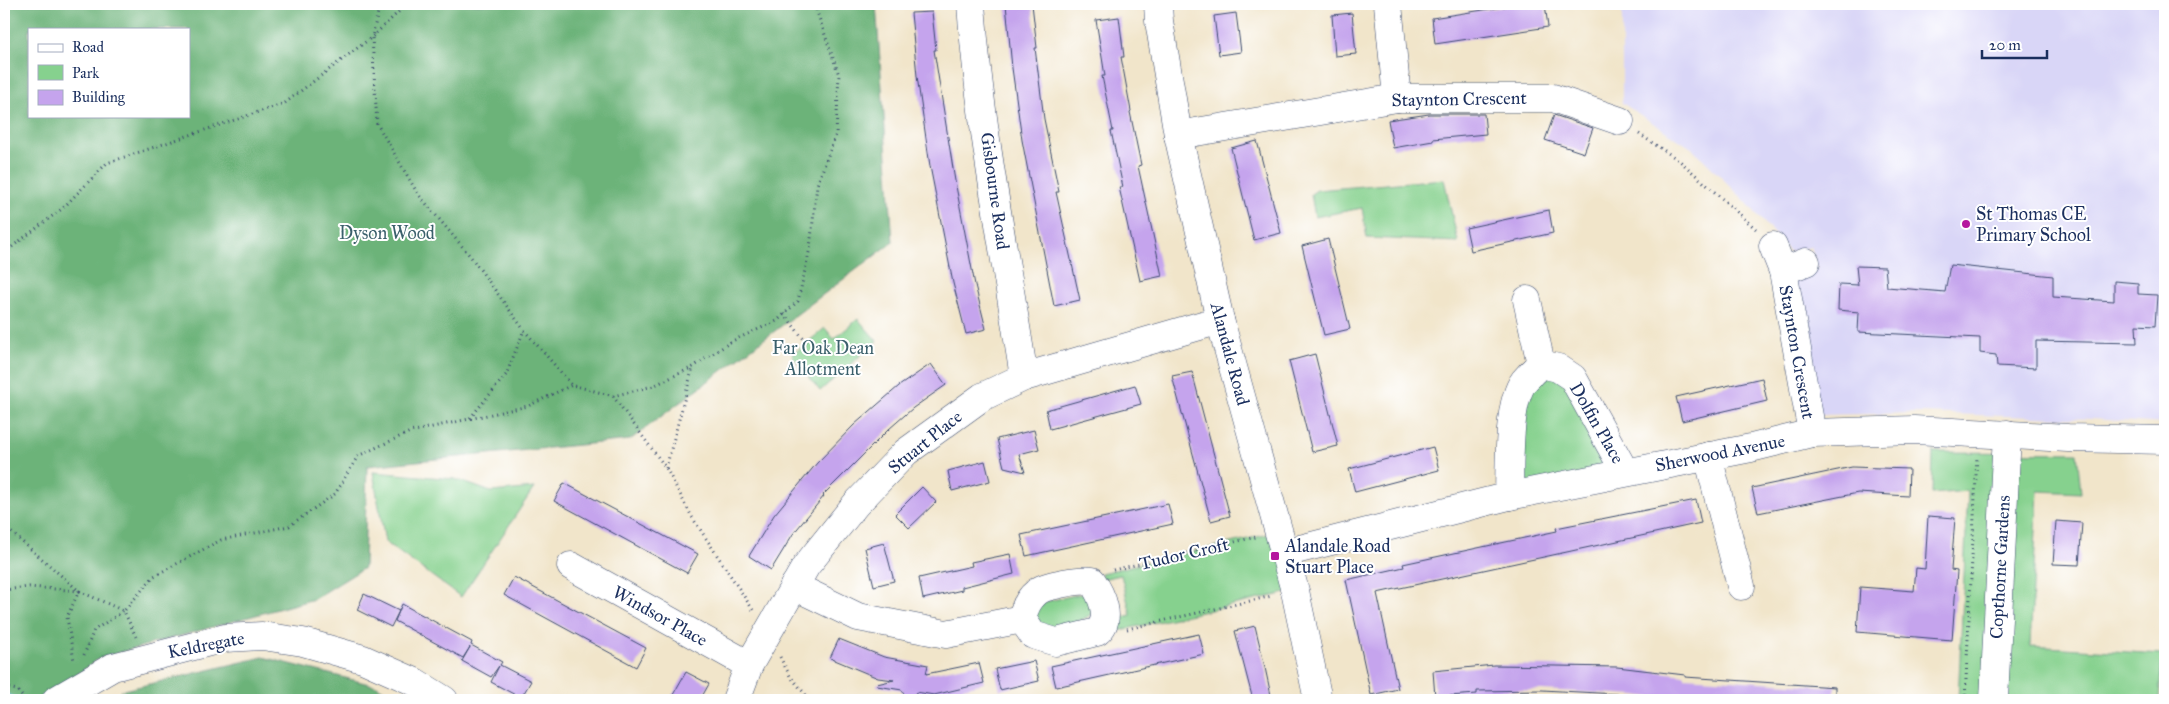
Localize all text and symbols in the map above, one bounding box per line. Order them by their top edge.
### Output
legend [28,28,190,118]
scale bar [1982,28,2046,60]
text: 20 m [1989,36,2021,54]
text: Road [72,38,104,56]
text: Park [72,64,99,82]
street label: Staynton Crescent [1391,87,1528,111]
text: Building [72,88,126,106]
street label: Gisbourne Road [976,131,1014,251]
place label: St Thomas CE Primary School [1976,203,2091,246]
marker: St Thomas CE Primary School [1960,218,1972,230]
park label: Dyson Wood [339,222,435,244]
street label: Staynton Crescent [1774,283,1820,421]
street label: Alandale Road [1205,299,1254,408]
park label: Far Oak Dean Allotment [772,337,874,380]
street label: Dolfin Place [1565,378,1629,468]
street label: Stuart Place [884,406,966,478]
street label: Sherwood Avenue [1653,430,1787,476]
street label: Copthorne Gardens [1985,494,2015,640]
street label: Tudor Croft [1137,533,1231,575]
place label: Alandale Road Stuart Place [1284,535,1391,578]
marker: Alandale Road Stuart Place [1269,550,1281,562]
street label: Windsor Place [609,581,711,651]
street label: Keldregate [166,627,247,664]

